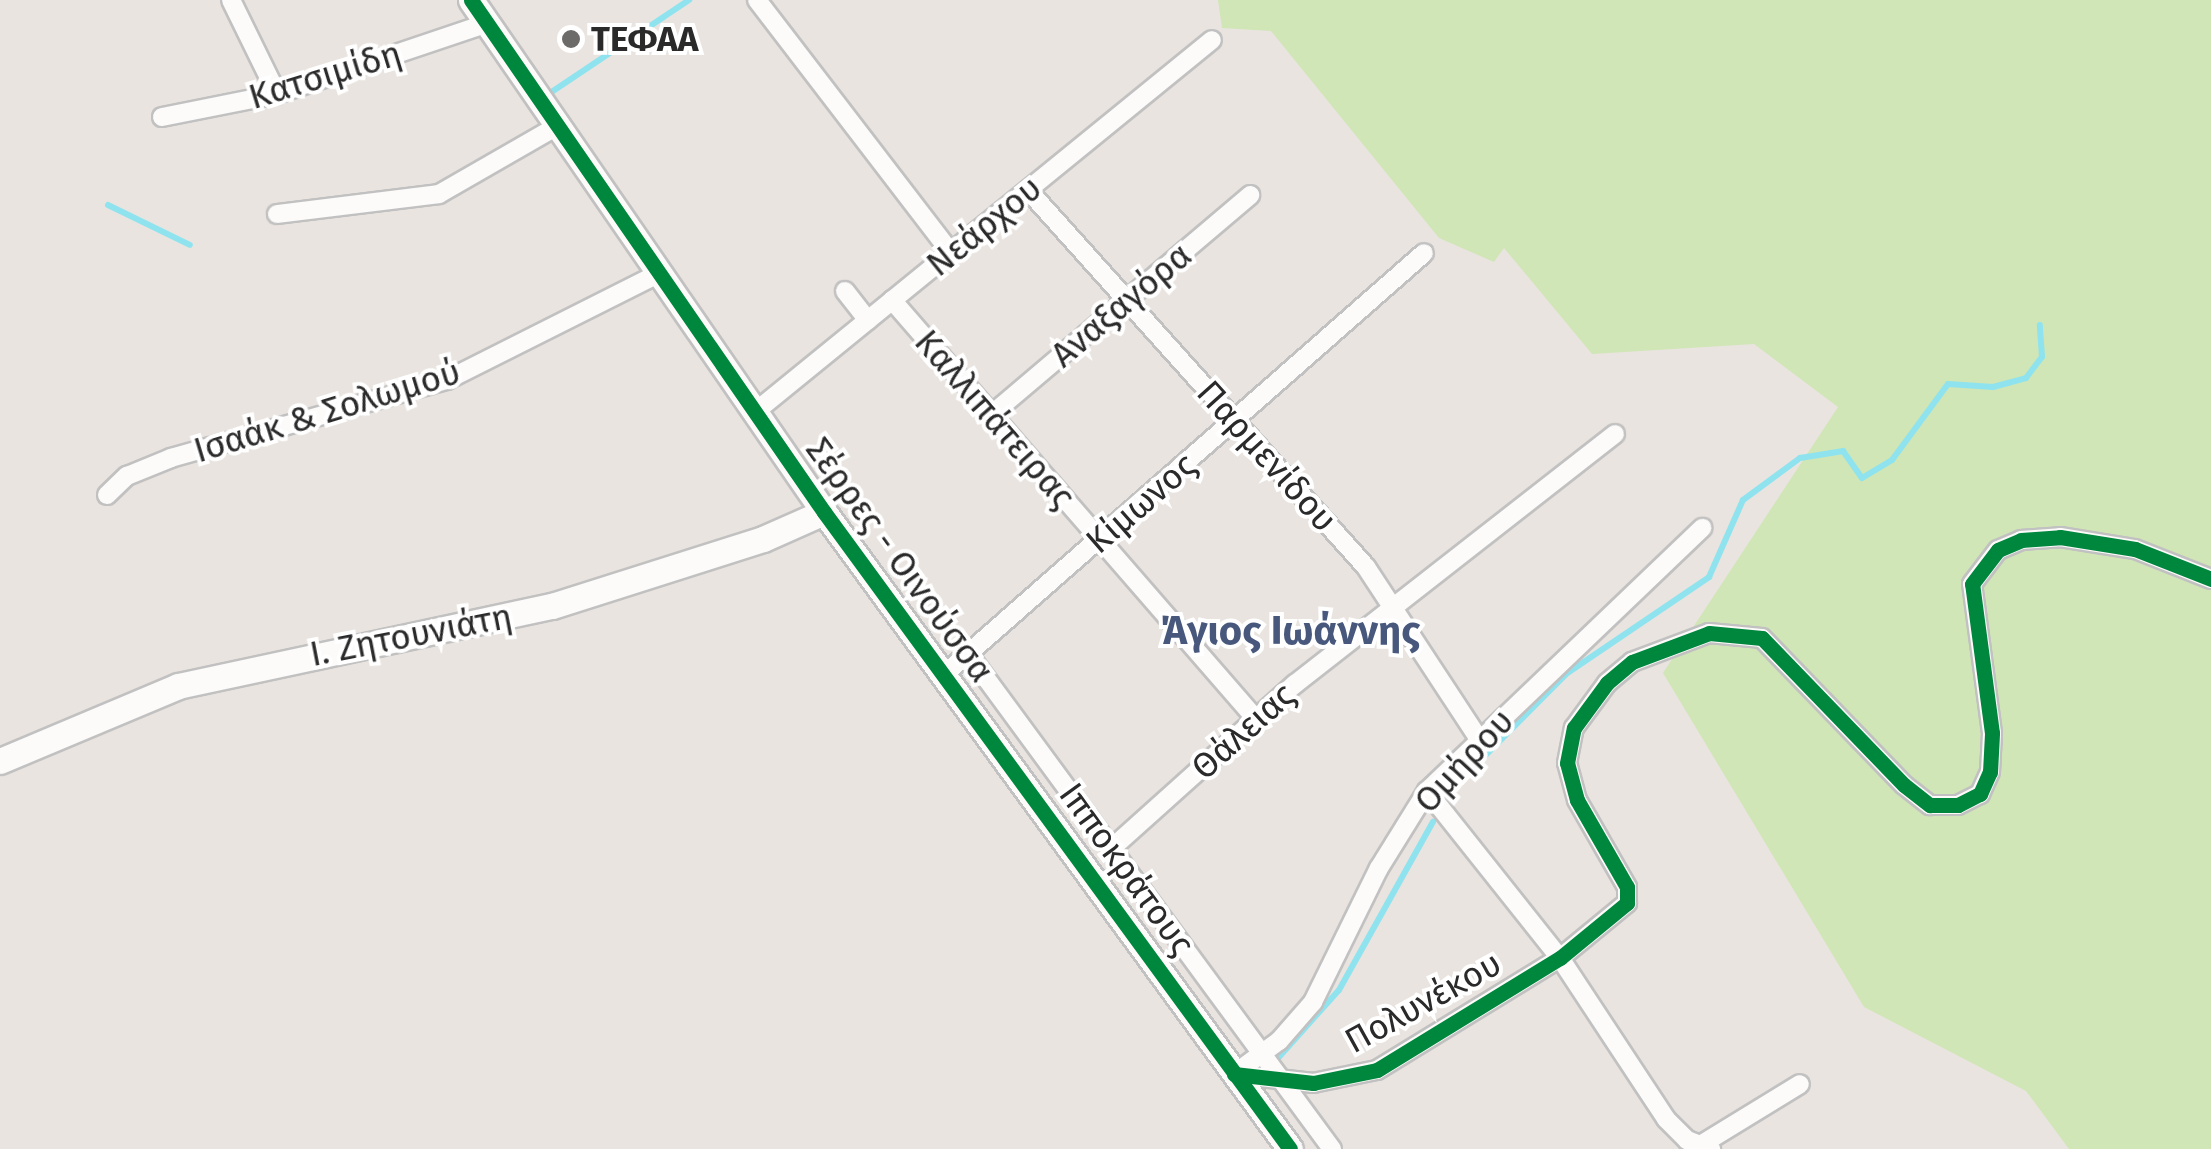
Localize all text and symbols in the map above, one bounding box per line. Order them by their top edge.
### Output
place label: ΤΕΦΑΑ [591,18,698,60]
marker: ΤΕΦΑΑ [560,28,582,50]
street label: Κατσιμίδη [244,32,406,118]
street label: Νεάρχου [918,167,1050,285]
street label: Αναξαγόρα [1042,234,1200,376]
street label: Καλλιπάτειρας [906,321,1084,517]
street label: Ισαάκ & Σολωμού [189,351,465,471]
street label: Παρμενίδου [1188,372,1346,540]
street label: Σέρρες - Οινούσσα [797,430,1003,690]
street label: Κίμωνος [1078,444,1204,562]
street label: Ι. Ζητουνιάτη [306,595,516,675]
district label: Άγιος Ιωάννης [1160,607,1420,655]
street label: Θάλειας [1183,674,1303,788]
street label: Ομήρου [1406,700,1522,822]
street label: Ιπποκράτους [1050,775,1204,963]
street label: Πολυνέκου [1338,942,1508,1062]

